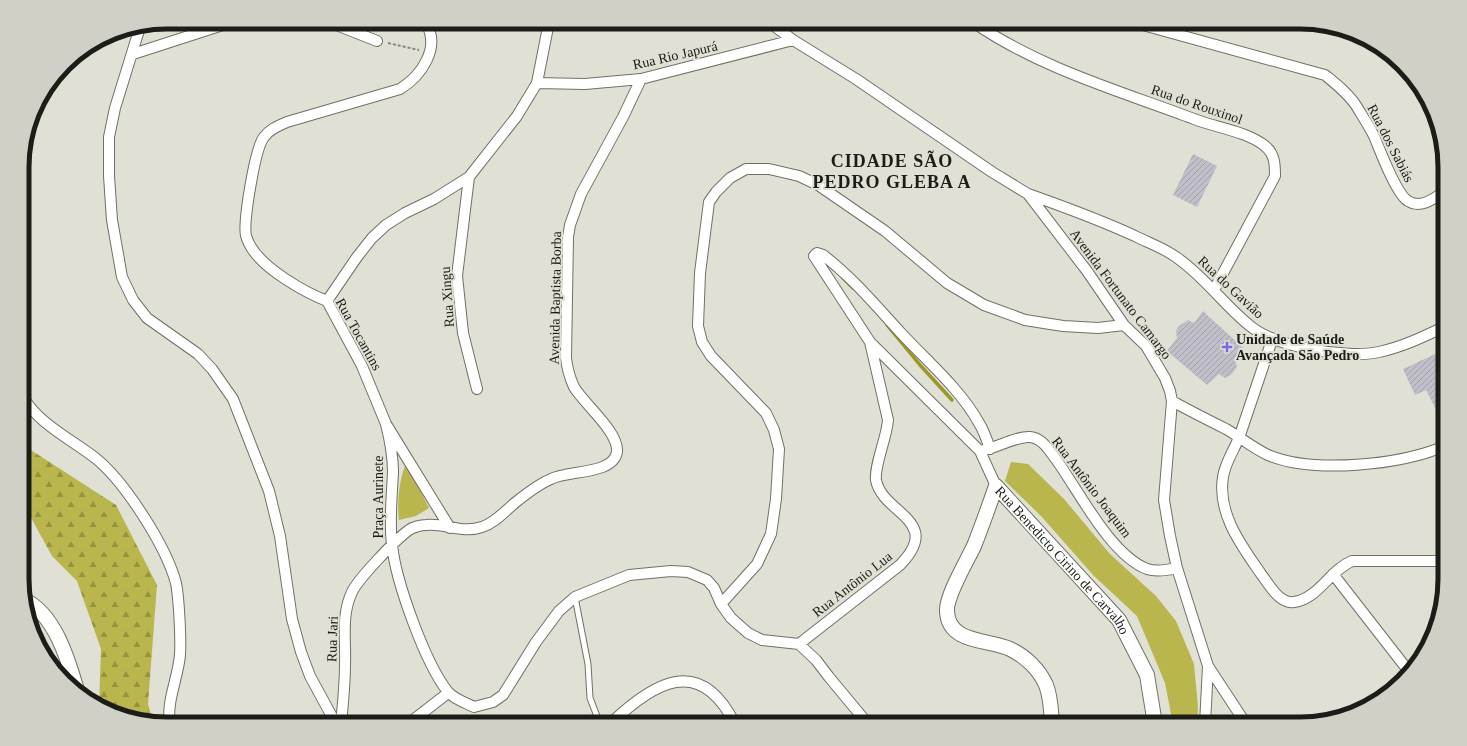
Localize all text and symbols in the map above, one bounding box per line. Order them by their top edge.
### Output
street label: Rua Rio Japurá [631,38,720,73]
street label: Rua do Rouxinol [1149,82,1245,127]
street label: Rua dos Sabiás [1364,102,1417,185]
district label: CIDADE SÃO PEDRO GLEBA A [812,150,972,192]
street label: Avenida Fortunato Camargo [1067,226,1174,362]
street label: Avenida Baptista Borba [547,230,564,365]
street label: Rua do Gavião [1195,253,1266,321]
street label: Rua Xingu [438,266,457,328]
street label: Rua Tocantins [333,296,385,373]
place label: Unidade de Saúde Avançada São Pedro [1236,332,1359,363]
marker: Unidade de Saúde Avançada São Pedro [1221,341,1233,353]
street label: Rua Antônio Joaquim [1049,434,1134,541]
street label: Praça Aurinete [371,456,386,538]
street label: Rua Benedicto Cirino de Carvalho [992,483,1132,637]
street label: Rua Antônio Lua [810,548,896,620]
street label: Rua Jari [324,616,341,662]

